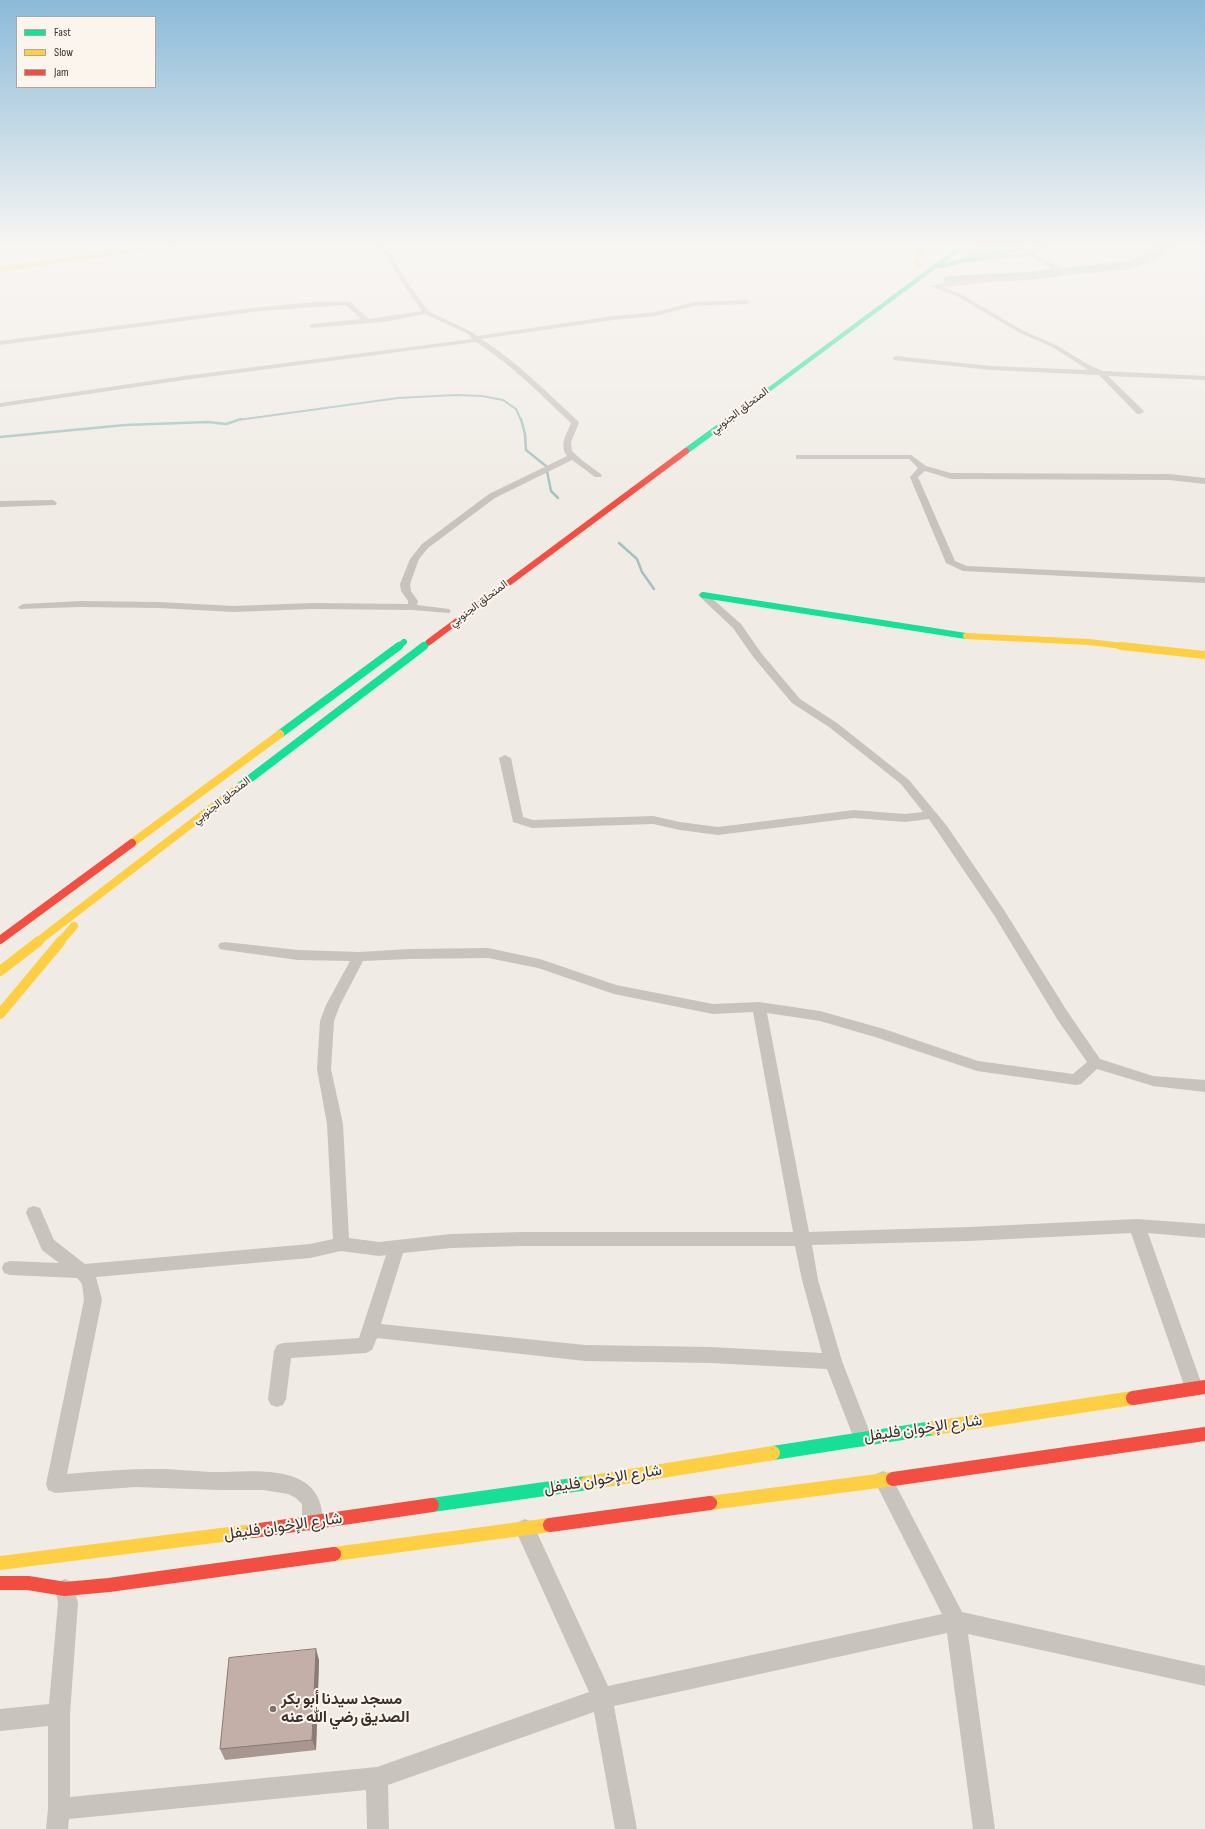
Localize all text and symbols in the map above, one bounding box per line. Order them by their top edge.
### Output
legend [16,16,156,88]
text: Fast [54,25,71,40]
text: Slow [54,45,73,60]
text: Jam [54,65,69,80]
street label: المتحلق الجنوبي [708,385,772,437]
street label: المتحلق الجنوبي [447,578,511,630]
street label: المتحلق الجنوبي [191,774,253,828]
street label: شارع الإخوان فليفل [863,1411,983,1447]
street label: شارع الإخوان فليفل [543,1461,663,1499]
street label: شارع الإخوان فليفل [223,1509,343,1545]
place label: مسجد سيدنا أبو بكر الصديق رضي الله عنه [281,1690,410,1728]
marker: مسجد سيدنا أبو بكر الصديق رضي الله عنه [268,1704,278,1714]

